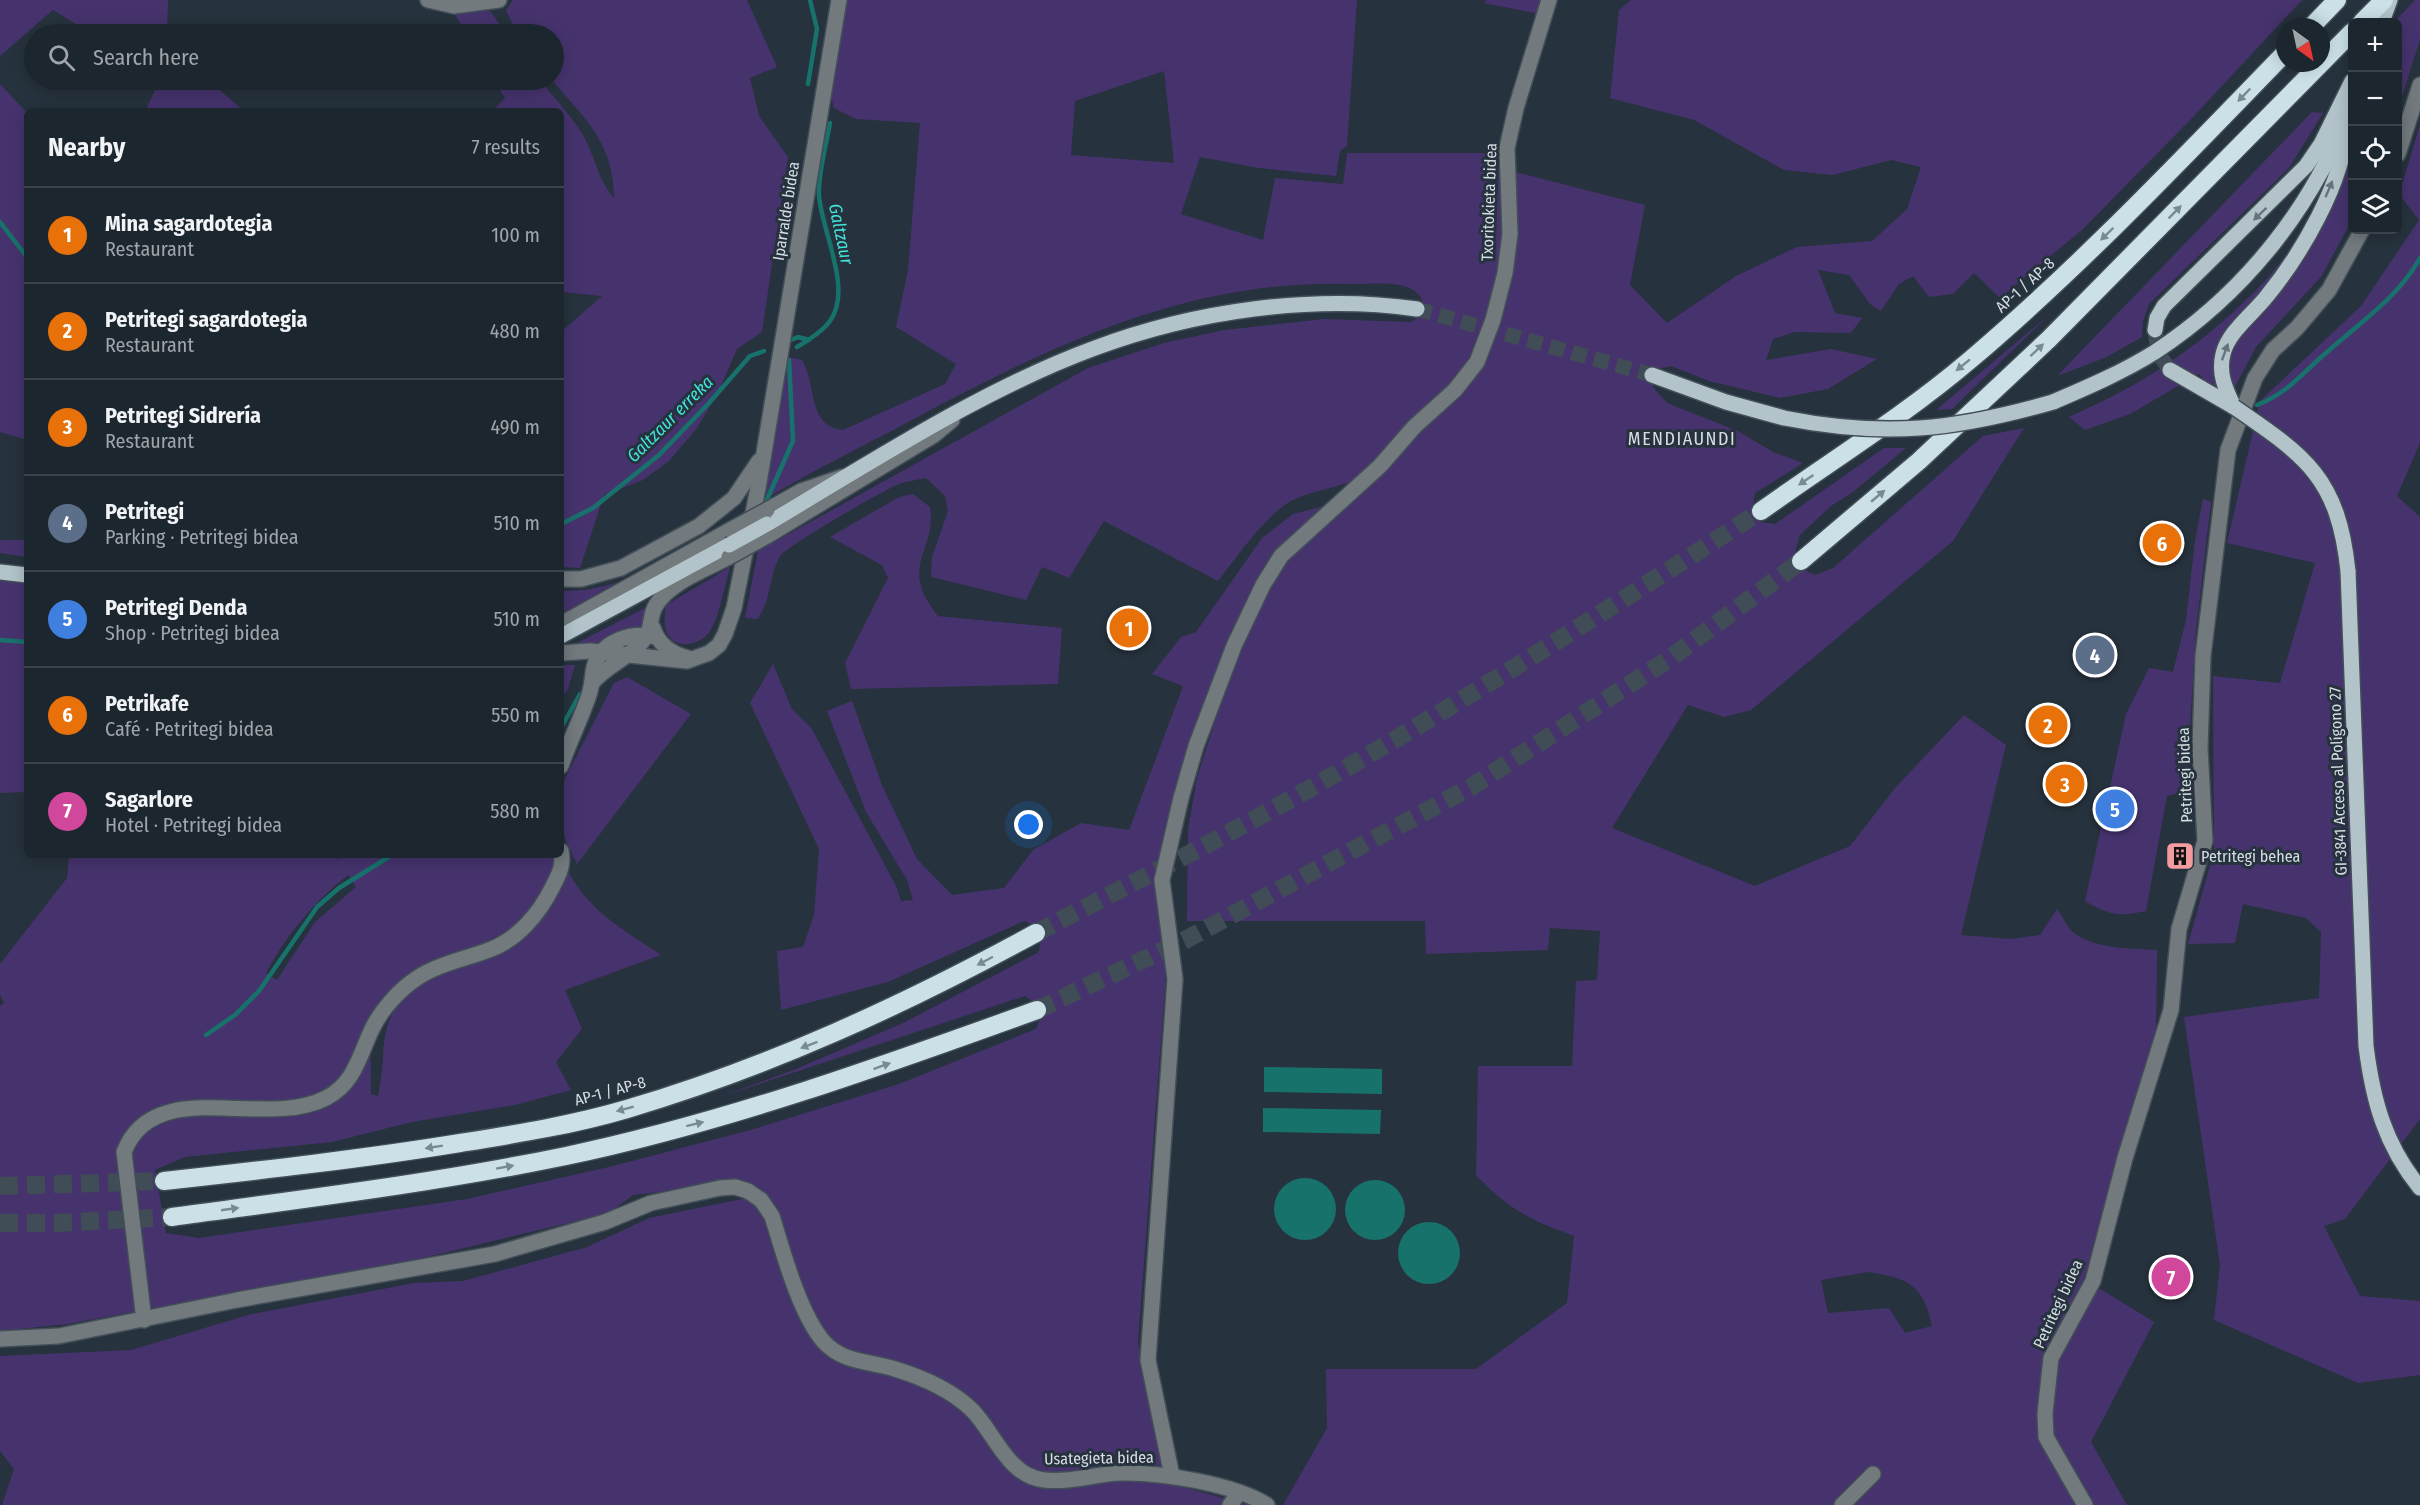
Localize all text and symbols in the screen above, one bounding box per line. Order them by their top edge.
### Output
north arrow [2276,18,2330,72]
map controls [2348,18,2402,234]
button: + [2348,18,2402,72]
search box [24,24,564,90]
icon: search [45,41,78,74]
text: Search here [93,44,199,71]
button: − [2348,72,2402,126]
one-way arrow [2237,88,2251,103]
button: locate [2348,126,2402,180]
text: Nearby [48,132,125,163]
text: 7 results [472,135,540,159]
street label: Txoritokieta bidea [1477,143,1501,261]
street label: Iparralde bidea [769,160,803,262]
one-way arrow [2325,180,2334,198]
button: layers [2348,180,2402,234]
water label: Galtzaur [824,201,858,267]
one-way arrow [2167,206,2181,220]
one-way arrow [2253,206,2267,220]
text: Mina sagardotegia [105,210,272,237]
text: 1 [63,223,72,247]
text: 100 m [491,223,540,247]
one-way arrow [2100,227,2115,241]
text: Restaurant [105,237,194,261]
street label: AP-1 / AP-8 [1992,254,2058,316]
text: Petritegi sagardotegia [105,306,308,333]
text: 2 [63,319,72,343]
text: 480 m [490,319,540,343]
text: Restaurant [105,333,194,357]
one-way arrow [2029,343,2044,357]
one-way arrow [2221,343,2231,361]
one-way arrow [1956,359,1971,371]
water label: Galtzaur erreka [622,371,718,467]
text: Petritegi Sidrería [105,402,261,429]
text: 3 [63,415,72,439]
text: 490 m [490,415,540,439]
district label: MENDIAUNDI [1628,428,1736,450]
text: Restaurant [105,429,194,453]
one-way arrow [1798,475,1814,486]
one-way arrow [1870,490,1886,503]
text: Petritegi [105,498,184,525]
text: 4 [62,511,73,535]
text: 510 m [494,511,540,535]
pin: 6 [2142,520,2182,566]
text: Parking · Petritegi bidea [105,525,299,549]
text: Petritegi Denda [105,594,247,621]
pin: 1 [1110,606,1148,650]
text: 5 [63,607,72,631]
text: 510 m [494,607,540,631]
text: Shop · Petritegi bidea [105,621,280,645]
pin: 4 [2076,632,2114,678]
street label: GI-3841 Acceso al Polígono 27 [2325,686,2351,876]
text: Petrikafe [105,690,189,717]
pin: 2 [2028,702,2068,748]
text: 6 [62,703,73,727]
text: 550 m [491,703,540,727]
text: Café · Petritegi bidea [105,717,274,741]
street label: Petritegi bidea [2174,727,2196,823]
pin: 3 [2046,762,2084,806]
text: Sagarlore [105,786,193,813]
pin: 5 [2096,786,2134,832]
text: 7 [63,799,72,823]
text: 580 m [490,799,540,823]
your location [1014,810,1043,839]
text: Hotel · Petritegi bidea [105,813,282,837]
building icon: Petritegi behea [2164,840,2196,872]
place label: Petritegi behea [2201,847,2300,866]
one-way arrow [976,956,993,966]
one-way arrow [800,1040,818,1050]
one-way arrow [873,1061,891,1071]
street label: AP-1 / AP-8 [572,1072,648,1110]
one-way arrow [616,1105,634,1114]
one-way arrow [686,1118,705,1128]
one-way arrow [424,1143,443,1152]
one-way arrow [496,1162,515,1171]
one-way arrow [220,1204,239,1213]
pin: 7 [2152,1254,2190,1300]
street label: Petritegi bidea [2029,1257,2087,1351]
street label: Usategieta bidea [1044,1448,1154,1468]

